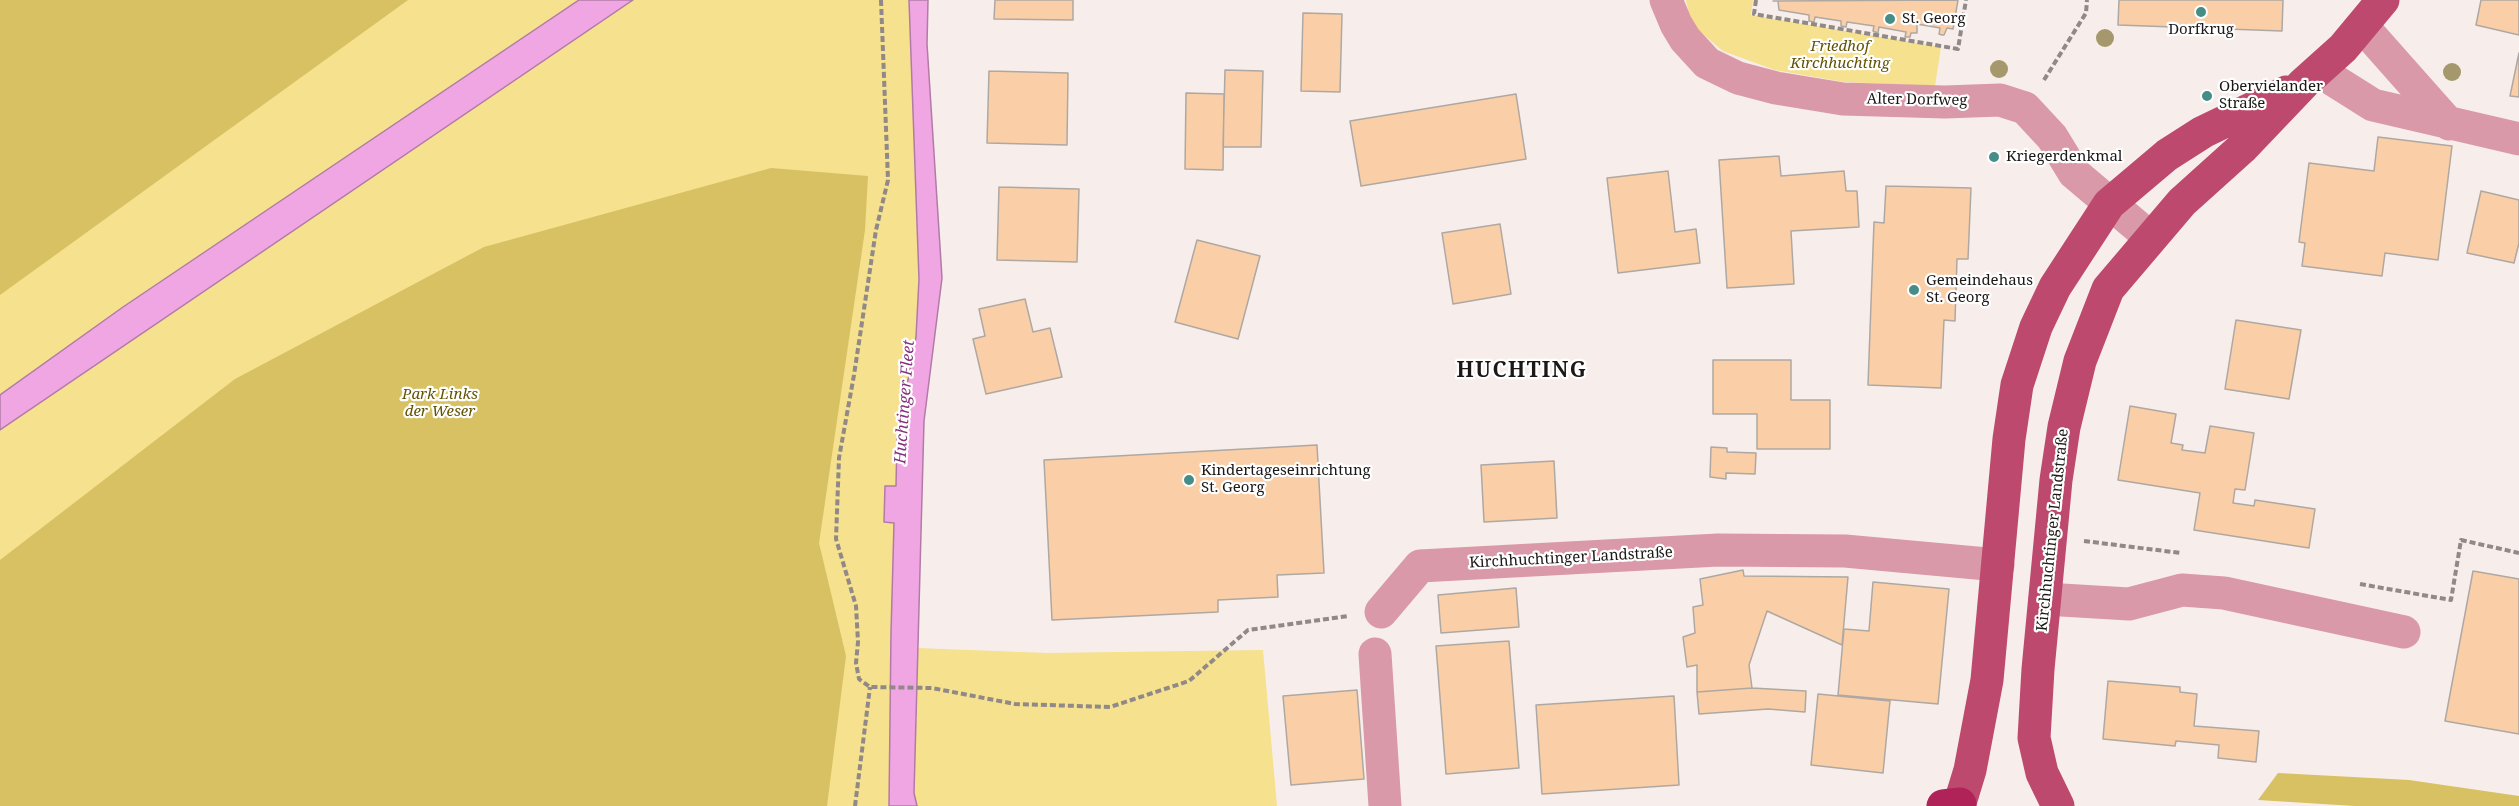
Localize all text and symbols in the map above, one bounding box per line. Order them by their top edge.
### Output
marker: Dorfkrug [2194,5,2208,19]
place label: St. Georg [1902,10,1966,28]
marker: St. Georg [1883,12,1897,26]
place label: Dorfkrug [2168,21,2234,39]
park label: Friedhof Kirchhuchting [1790,38,1890,73]
place label: Obervielander Straße [2219,78,2323,113]
marker: Obervielander Straße [2200,89,2214,103]
street label: Alter Dorfweg [1867,90,1967,110]
place label: Kriegerdenkmal [2006,148,2123,166]
marker: Kriegerdenkmal [1987,150,2001,164]
place label: Gemeindehaus St. Georg [1926,272,2033,307]
marker: Gemeindehaus St. Georg [1907,283,1921,297]
water label: Huchtinger Fleet [891,339,919,465]
district label: HUCHTING [1457,358,1587,384]
park label: Park Links der Weser [402,386,478,421]
street label: Kirchhuchtinger Landstraße [2033,428,2073,632]
place label: Kindertageseinrichtung St. Georg [1201,462,1371,497]
marker: Kindertageseinrichtung St. Georg [1182,473,1196,487]
street label: Kirchhuchtinger Landstraße [1469,544,1673,572]

